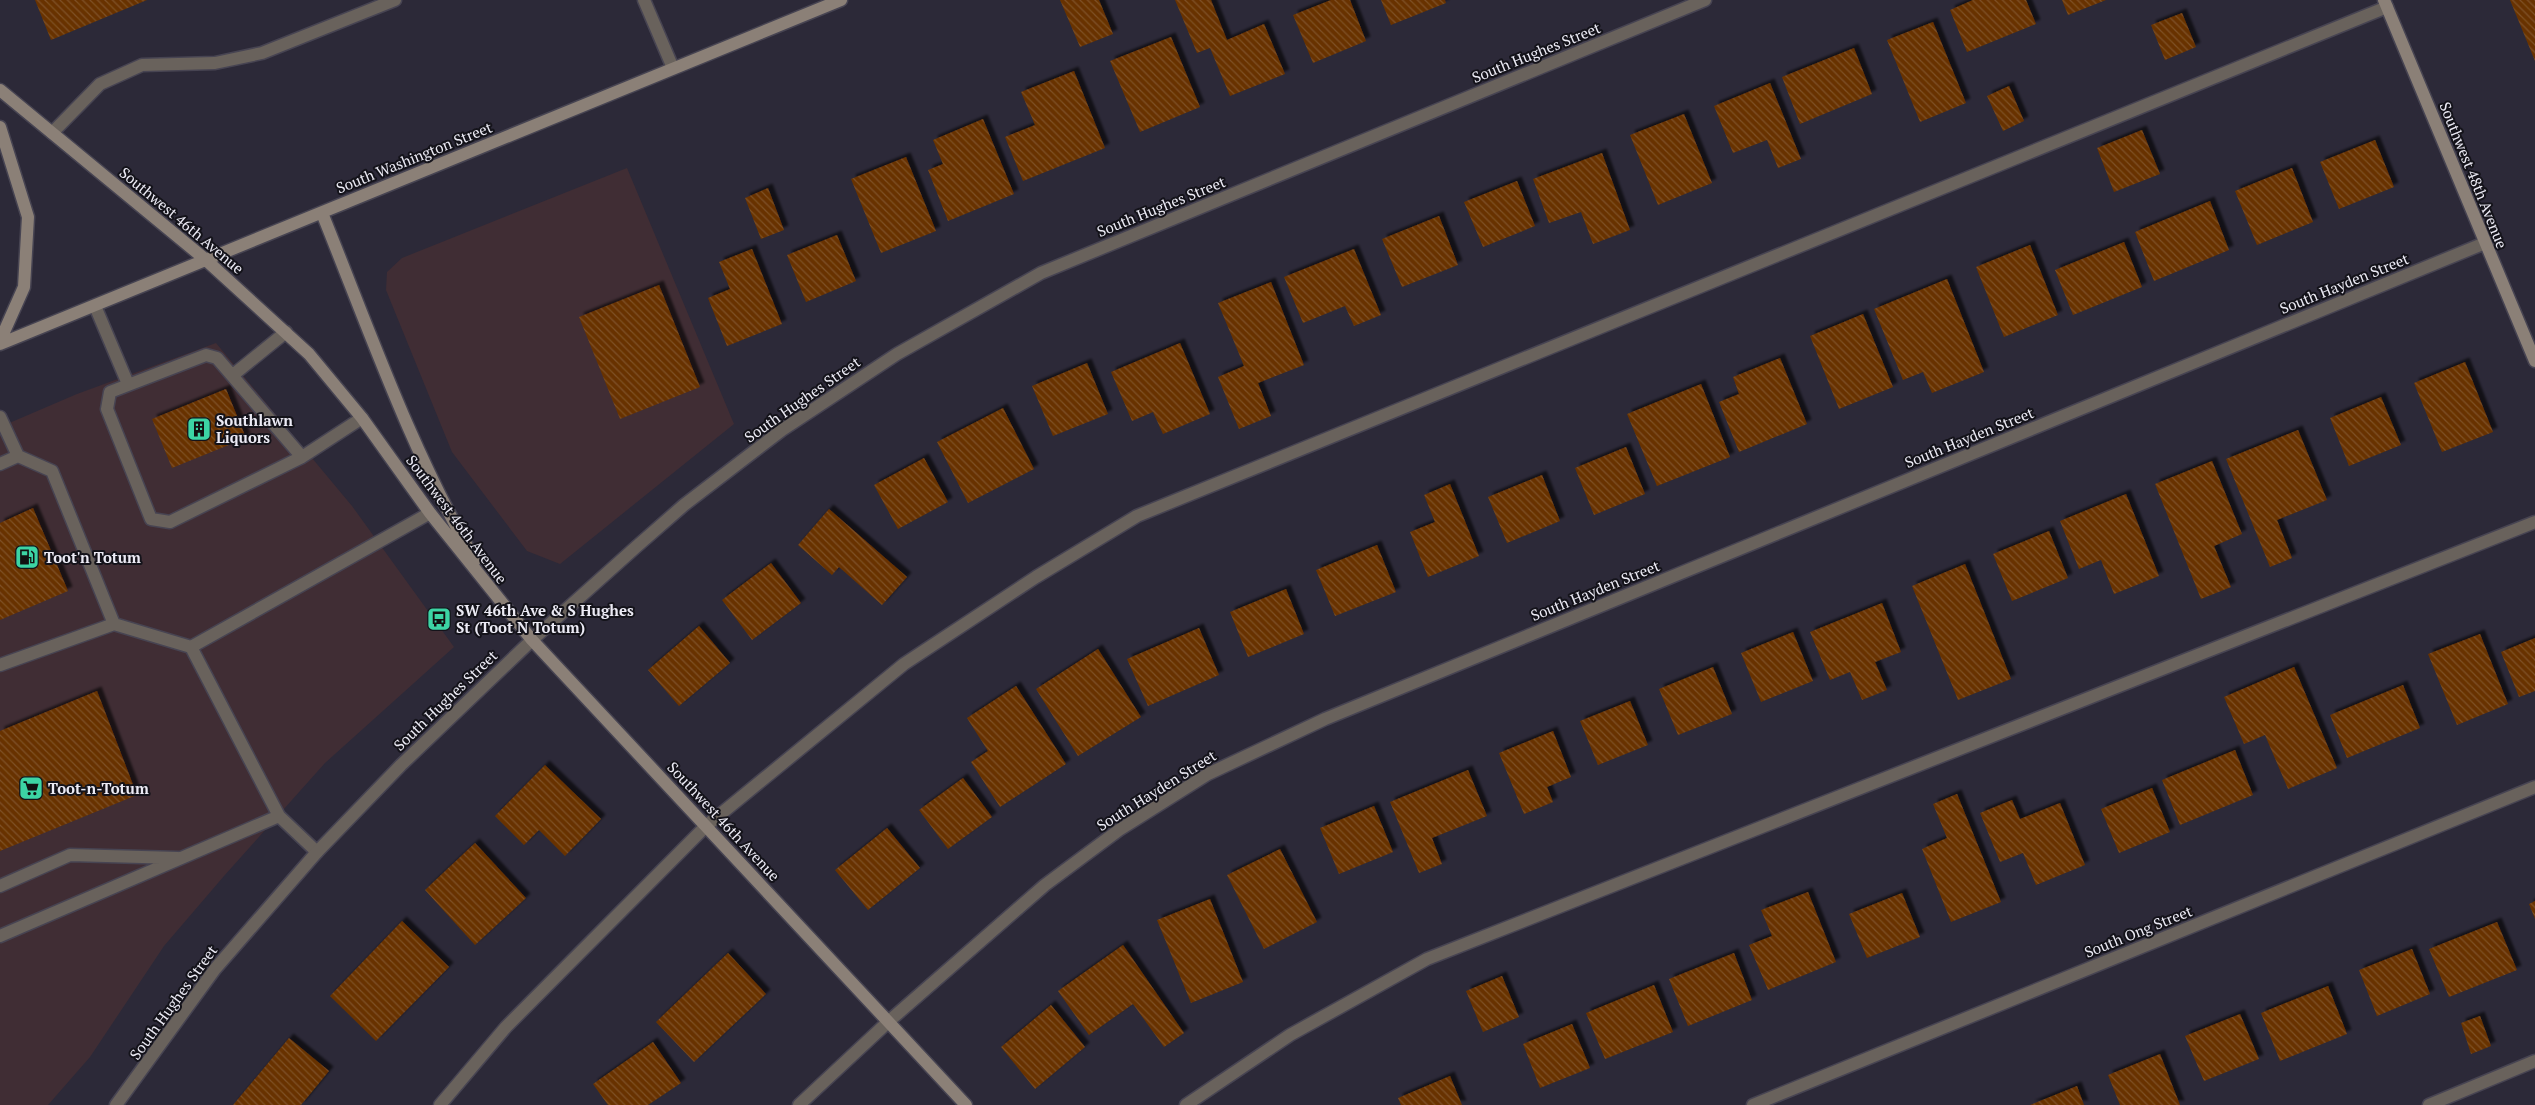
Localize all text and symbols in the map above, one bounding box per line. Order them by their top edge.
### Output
street label: South Hughes Street [1469,17,1604,87]
street label: Southwest 48th Avenue [2435,99,2513,251]
street label: South Washington Street [333,116,495,197]
street label: Southwest 46th Avenue [116,162,248,278]
street label: South Hughes Street [1094,171,1229,241]
street label: South Hayden Street [2277,248,2412,318]
street label: South Hughes Street [740,351,864,446]
street label: South Hayden Street [1902,402,2037,472]
place label: Southlawn Liquors [216,410,293,447]
building icon: Southlawn Liquors [186,416,212,442]
street label: Southwest 46th Avenue [402,451,512,587]
fuel station icon: Toot'n Totum [14,544,40,570]
place label: Toot'n Totum [44,547,141,567]
street label: South Hayden Street [1528,555,1663,625]
place label: SW 46th Ave & S Hughes St (Toot N Totum) [456,600,634,637]
bus stop icon: SW 46th Ave & S Hughes St (Toot N Totum) [426,606,452,632]
street label: South Hughes Street [389,645,501,755]
street label: South Hayden Street [1092,745,1220,835]
street label: Southwest 46th Avenue [663,757,785,885]
supermarket icon: Toot-n-Totum [18,775,44,801]
place label: Toot-n-Totum [48,778,149,798]
street label: South Ong Street [2081,900,2195,962]
street label: South Hughes Street [125,940,222,1063]

